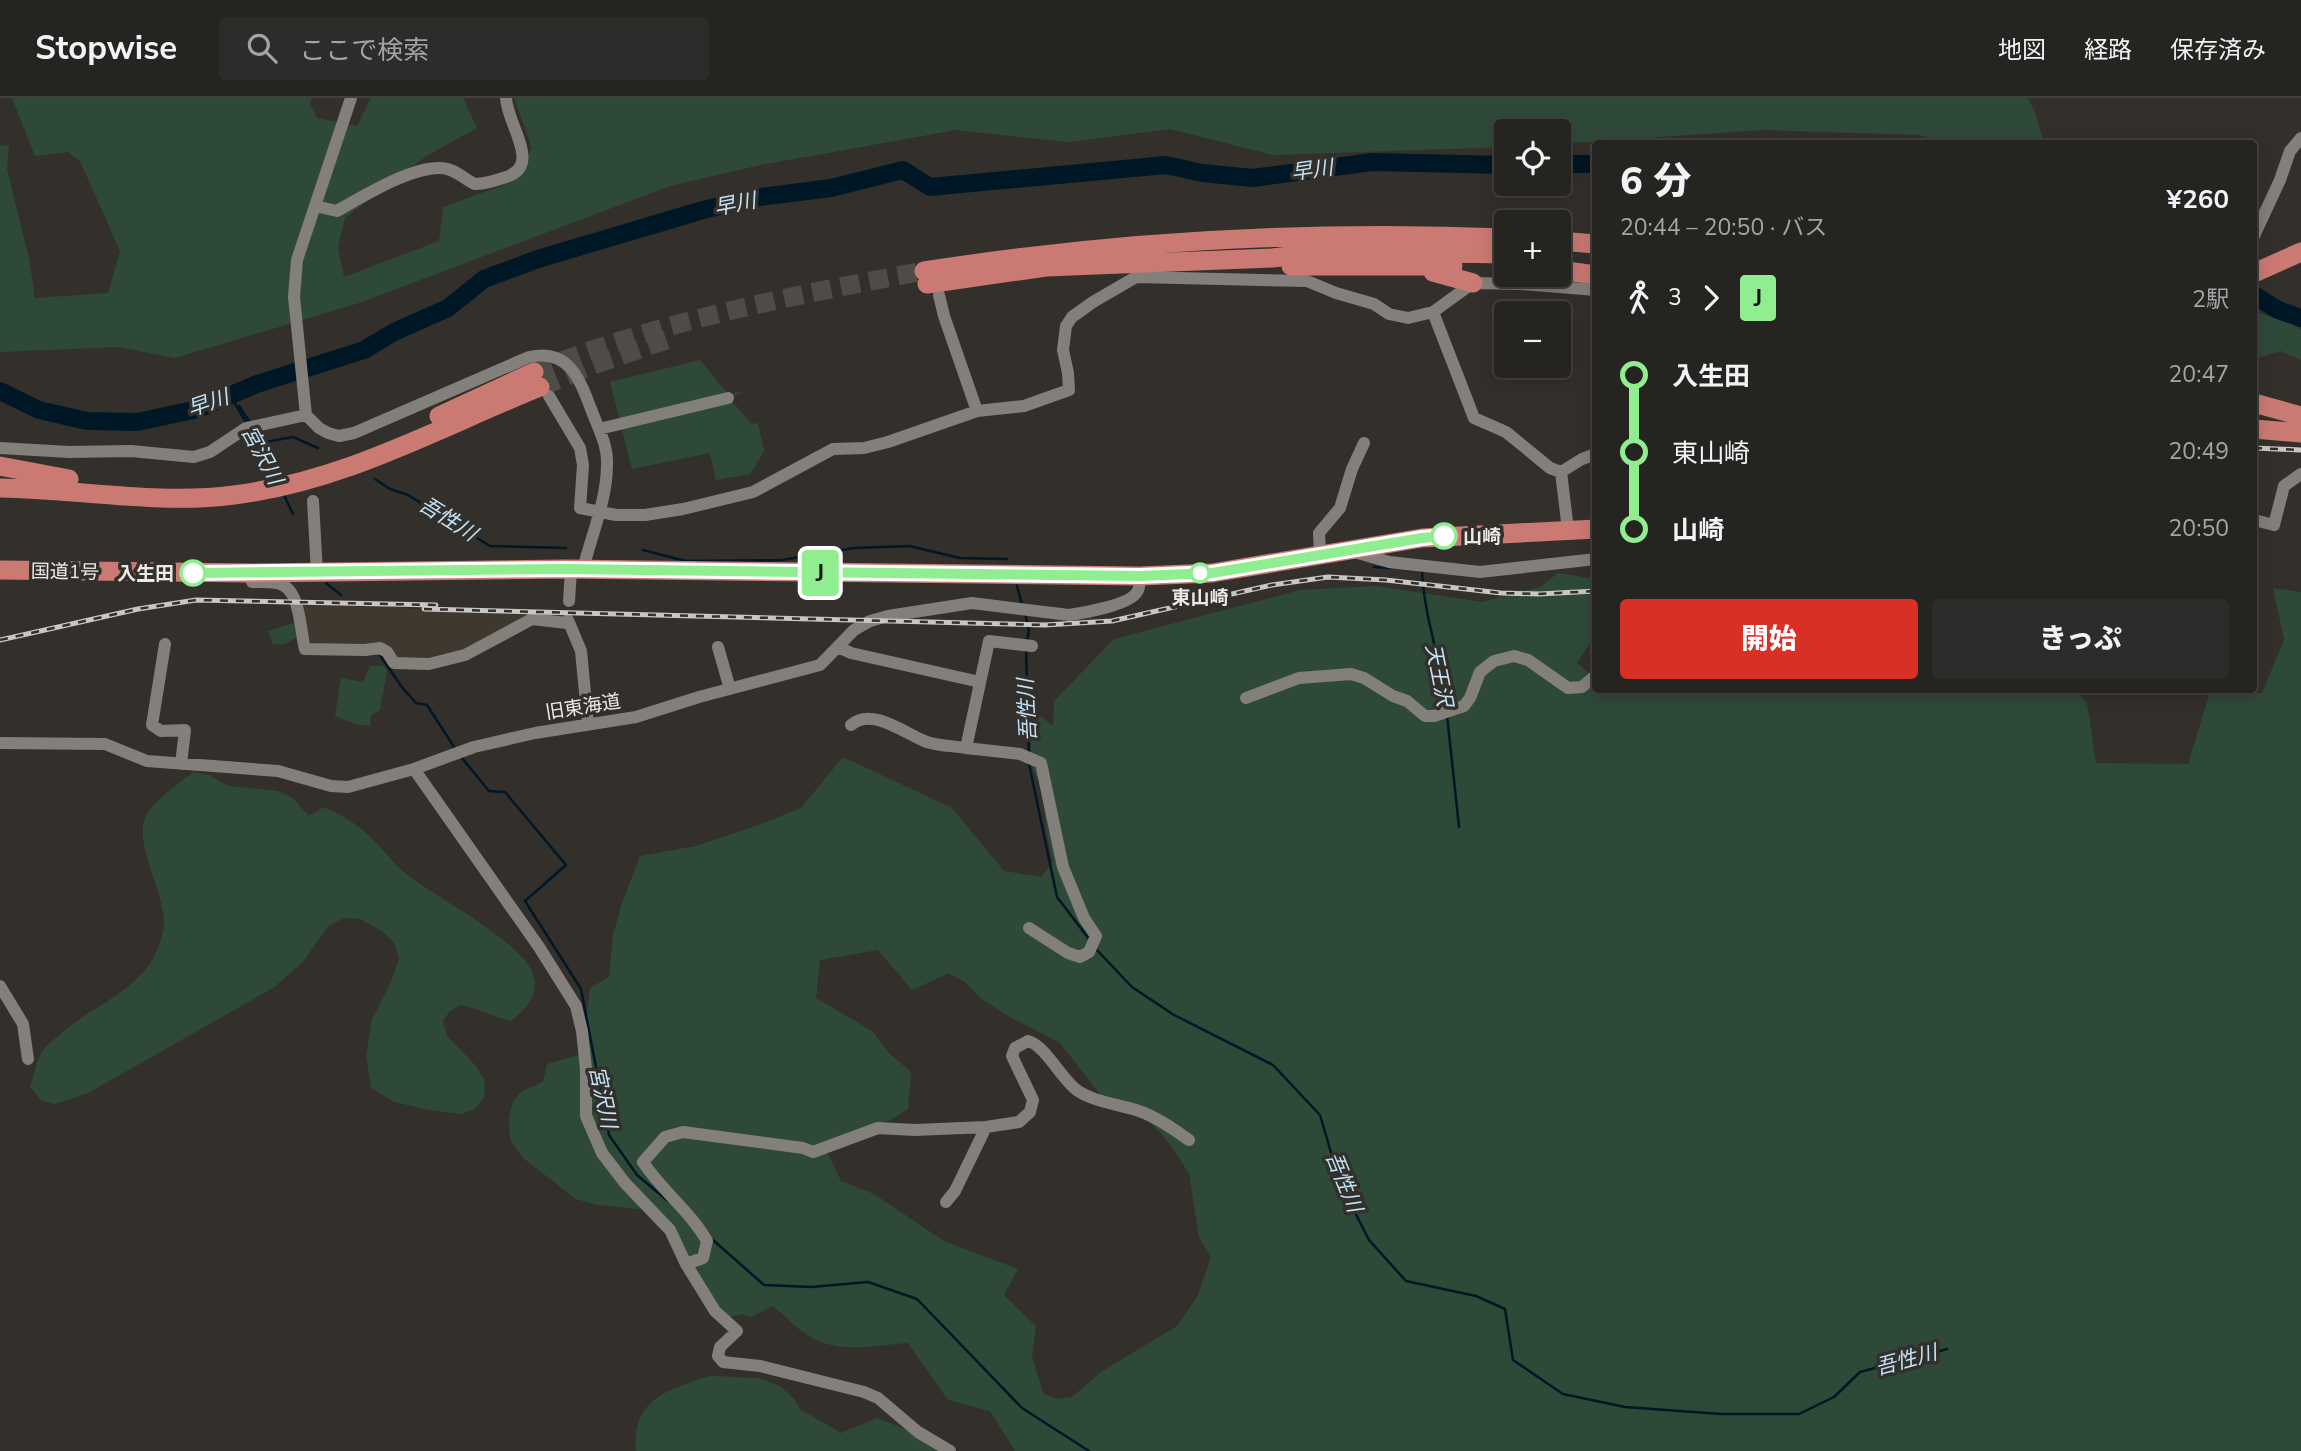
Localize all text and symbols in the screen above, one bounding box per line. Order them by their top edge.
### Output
search box [219,17,709,80]
text: Stopwise [35,26,177,71]
icon: search [243,29,281,67]
text: ここで検索 [299,33,429,68]
text: 地図 [1998,34,2046,66]
text: 経路 [2084,34,2132,66]
text: 保存済み [2170,34,2266,66]
map controls [1494,119,1571,378]
button: locate [1494,119,1571,196]
water label: 早川 [1289,153,1337,187]
text: 6 分 [1620,156,1691,207]
text: ¥260 [2167,182,2229,217]
water label: 早川 [712,186,760,222]
button: + [1494,210,1571,287]
text: 20:44 – 20:50 · バス [1620,212,1827,243]
icon: walk [1620,279,1658,317]
icon: forward [1692,279,1730,317]
text: 3 [1668,282,1682,313]
text: J [1754,282,1762,314]
text: 2駅 [2192,284,2229,315]
button: − [1494,301,1571,378]
text: 入生田 [1672,359,1750,394]
text: 20:47 [2169,359,2229,390]
water label: 早川 [184,382,234,423]
water label: 宮沢川 [235,421,290,491]
text: 東山崎 [1672,436,1750,471]
text: 20:49 [2169,436,2229,467]
water label: 吾性川 [414,490,484,549]
text: 山崎 [1672,513,1724,548]
text: 20:50 [2169,513,2229,544]
marker: 山崎 [1431,523,1457,549]
place label: 山崎 [1463,524,1501,550]
line badge: J [797,550,843,596]
text: J [816,557,824,589]
street label: 国道1号 [31,558,99,586]
marker: 入生田 [180,560,206,586]
place label: 入生田 [117,561,174,587]
marker: 東山崎 [1190,563,1210,583]
place label: 東山崎 [1171,585,1229,611]
button: 開始 [1620,599,1918,679]
button: きっぷ [1932,599,2229,679]
water label: 天王沢 [1419,641,1459,712]
water label: 吾性川 [1011,676,1043,742]
street label: 旧東海道 [544,688,623,726]
water label: 宮沢川 [583,1063,624,1133]
water label: 吾性川 [1319,1148,1370,1218]
water label: 吾性川 [1872,1338,1942,1382]

